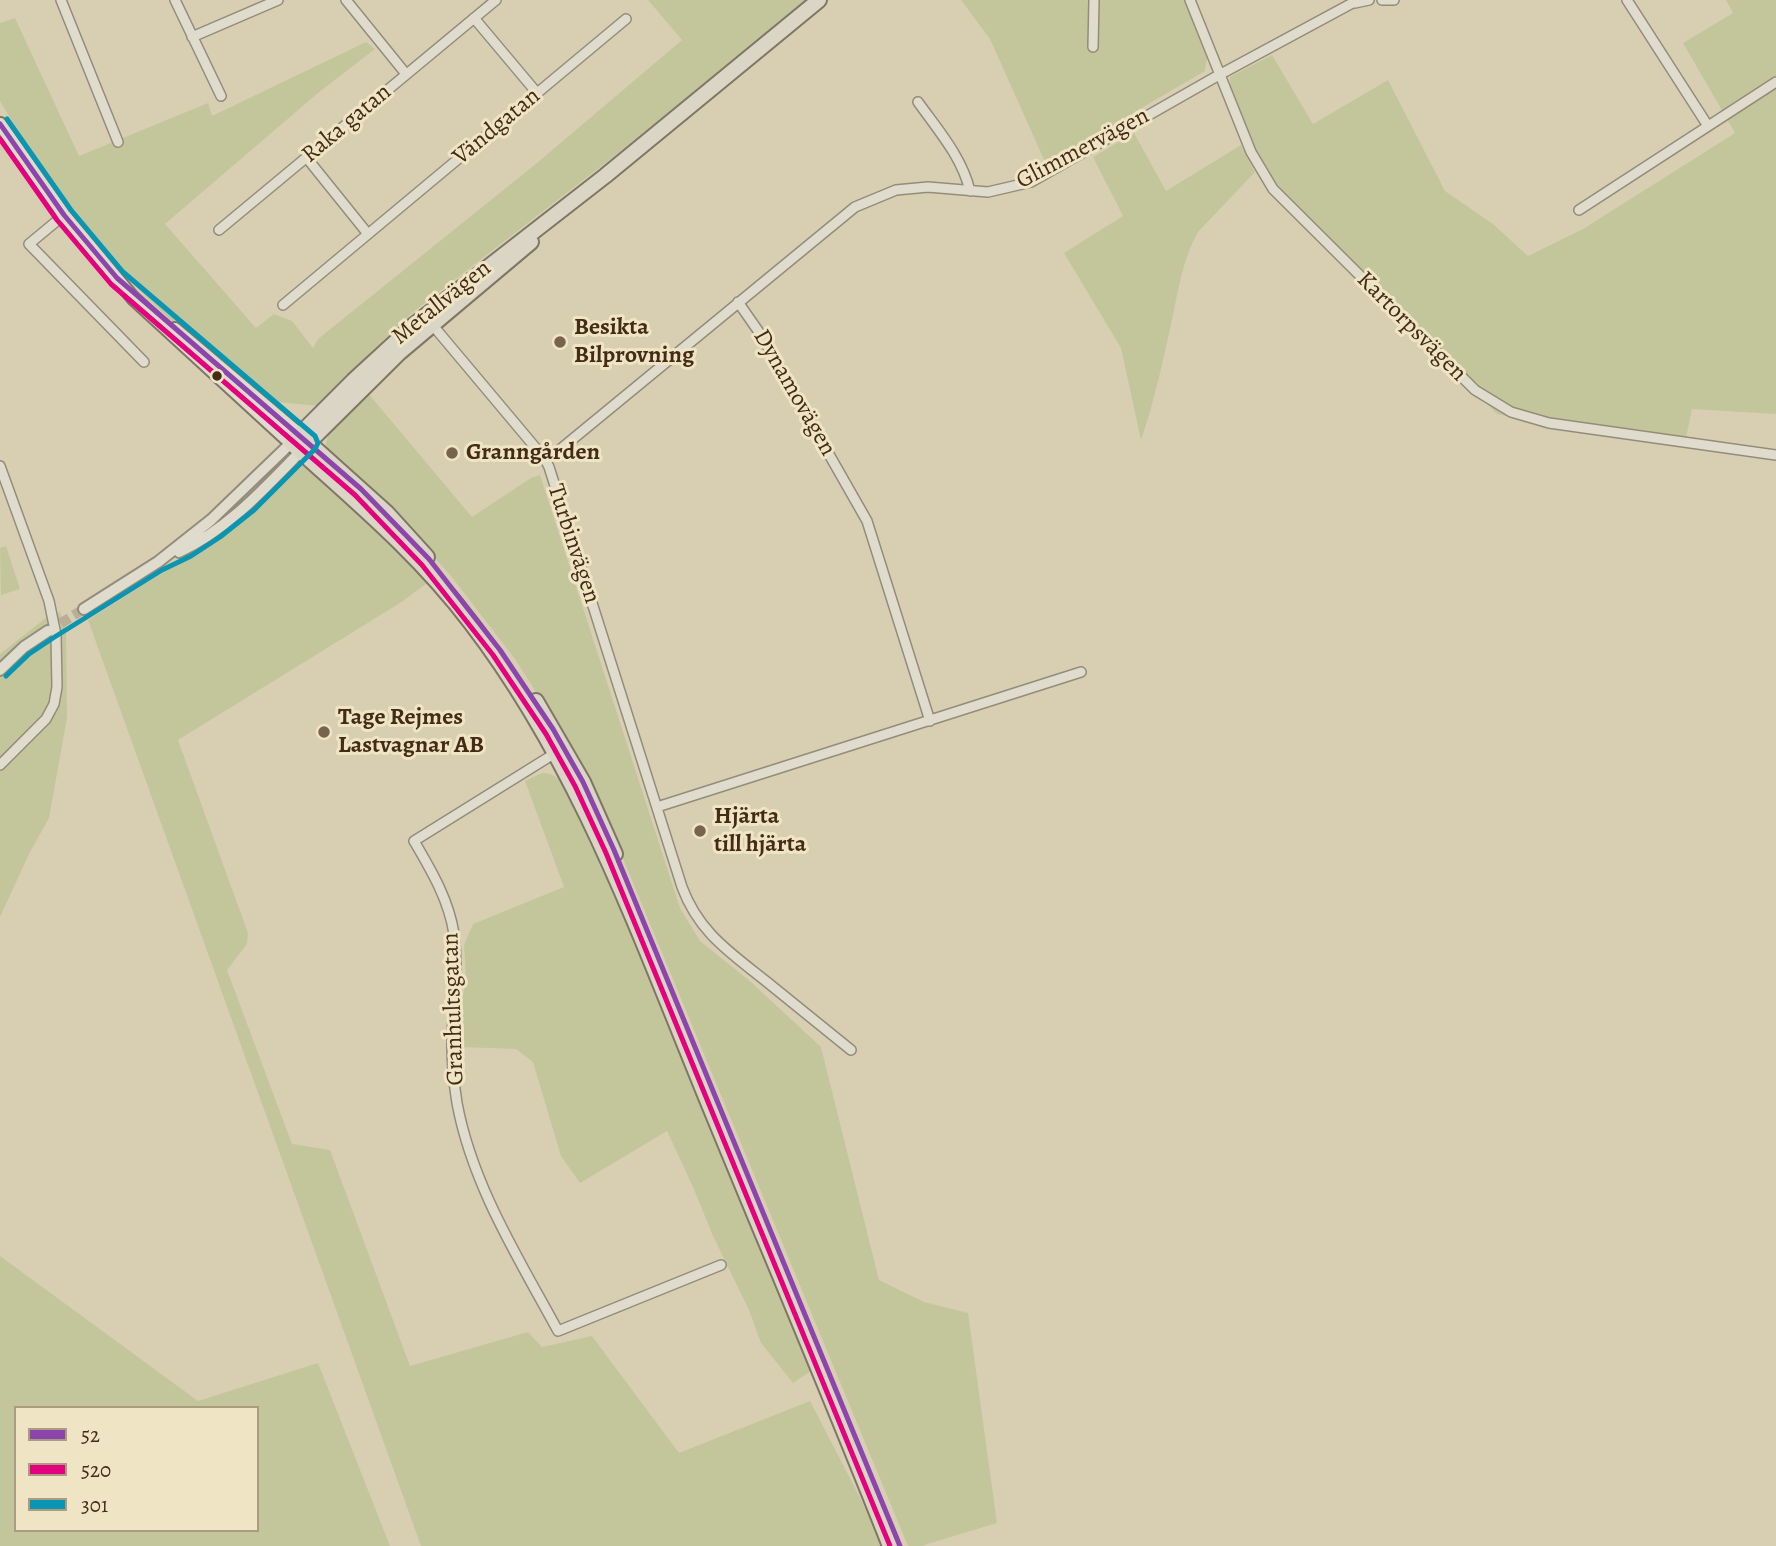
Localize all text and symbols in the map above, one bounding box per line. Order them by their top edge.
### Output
street label: Raka gatan [296,78,398,170]
street label: Vändgatan [447,82,547,172]
street label: Glimmervägen [1012,102,1154,196]
street label: Metallvägen [387,254,497,352]
street label: Kartorpsvägen [1350,266,1472,388]
place label: Besikta Bilprovning [574,314,694,370]
street label: Dynamovägen [746,325,842,461]
marker: Besikta Bilprovning [552,334,568,350]
unlabelled marker [210,369,224,383]
place label: Granngården [466,439,600,467]
marker: Granngården [444,445,460,461]
street label: Turbinvägen [540,481,606,607]
place label: Tage Rejmes Lastvagnar AB [338,704,484,760]
marker: Tage Rejmes Lastvagnar AB [316,724,332,740]
place label: Hjärta till hjärta [714,803,806,859]
marker: Hjärta till hjärta [692,823,708,839]
street label: Granhultsgatan [437,932,471,1086]
legend [14,1406,259,1532]
text: 52 [81,1421,100,1449]
text: 520 [81,1456,111,1484]
text: 301 [81,1491,108,1519]

